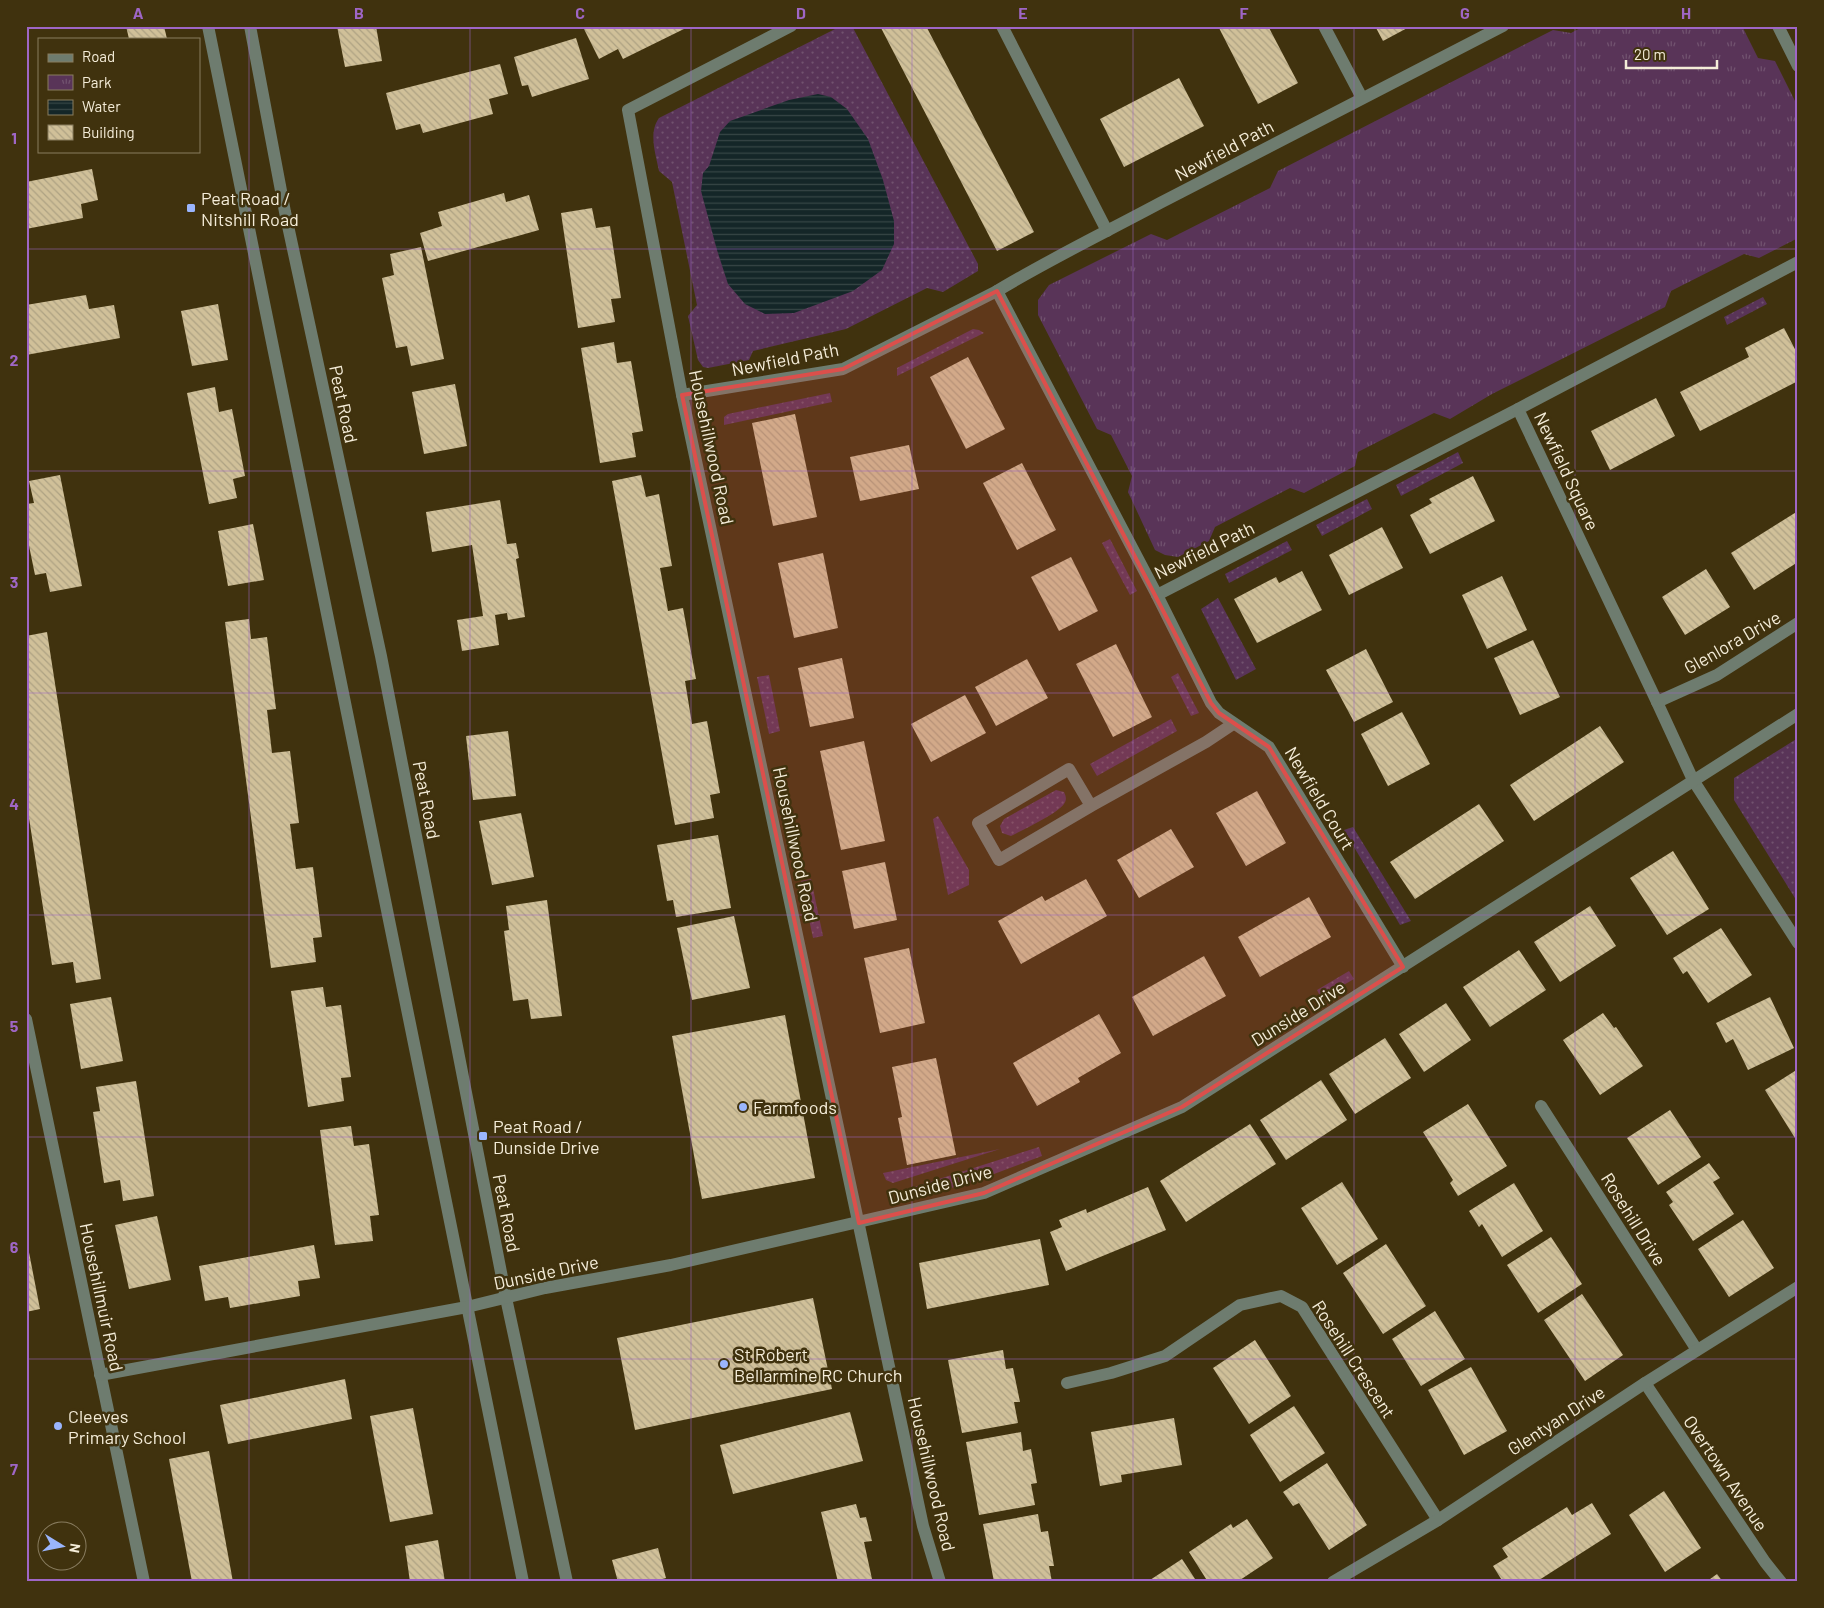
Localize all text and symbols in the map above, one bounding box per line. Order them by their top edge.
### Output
text: A [133,3,144,22]
text: B [354,3,364,22]
text: C [575,3,585,22]
text: D [796,3,806,22]
text: E [1018,3,1028,22]
text: F [1240,3,1249,22]
text: G [1460,3,1470,22]
text: H [1681,3,1691,22]
legend [38,38,200,152]
scale bar [1626,38,1718,70]
text: 20 m [1634,45,1666,63]
text: Road [82,47,115,65]
text: Park [82,73,112,91]
text: Water [82,97,121,115]
street label: Newfield Path [1171,115,1277,185]
text: Building [82,123,135,141]
text: 1 [11,128,17,147]
place label: Peat Road / Nitshill Road [201,187,299,230]
marker: Peat Road / Nitshill Road [185,202,197,214]
street label: Newfield Path [730,338,840,380]
text: 2 [10,350,19,369]
street label: Peat Road [325,363,363,445]
street label: Househillwood Road [685,368,739,526]
street label: Newfield Square [1530,408,1604,534]
street label: Newfield Path [1150,516,1258,584]
text: 3 [10,572,18,591]
street label: Glenlora Drive [1680,606,1784,678]
street label: Newfield Court [1281,742,1359,854]
street label: Peat Road [409,759,445,841]
street label: Househillwood Road [769,765,823,923]
text: 4 [9,794,19,813]
street label: Dunside Drive [1247,975,1349,1051]
text: 5 [10,1016,19,1035]
place label: Farmfoods [753,1096,837,1118]
marker: Farmfoods [737,1101,749,1113]
place label: Peat Road / Dunside Drive [493,1115,600,1158]
marker: Peat Road / Dunside Drive [477,1130,489,1142]
street label: Dunside Drive [886,1160,994,1208]
street label: Rosehill Drive [1597,1169,1671,1269]
street label: Peat Road [489,1172,525,1254]
street label: Househillmuir Road [76,1221,128,1373]
text: 6 [10,1237,19,1256]
street label: Dunside Drive [492,1250,600,1294]
street label: Rosehill Crescent [1308,1296,1400,1422]
place label: St Robert Bellarmine RC Church [734,1343,903,1386]
marker: St Robert Bellarmine RC Church [718,1358,730,1370]
street label: Glentyan Drive [1503,1380,1609,1460]
street label: Househillwood Road [904,1395,960,1553]
place label: Cleeves Primary School [68,1405,186,1448]
street label: Overtown Avenue [1679,1411,1773,1535]
marker: Cleeves Primary School [52,1420,64,1432]
text: 7 [10,1459,18,1478]
north arrow [38,1520,88,1570]
text: N [66,1542,84,1554]

